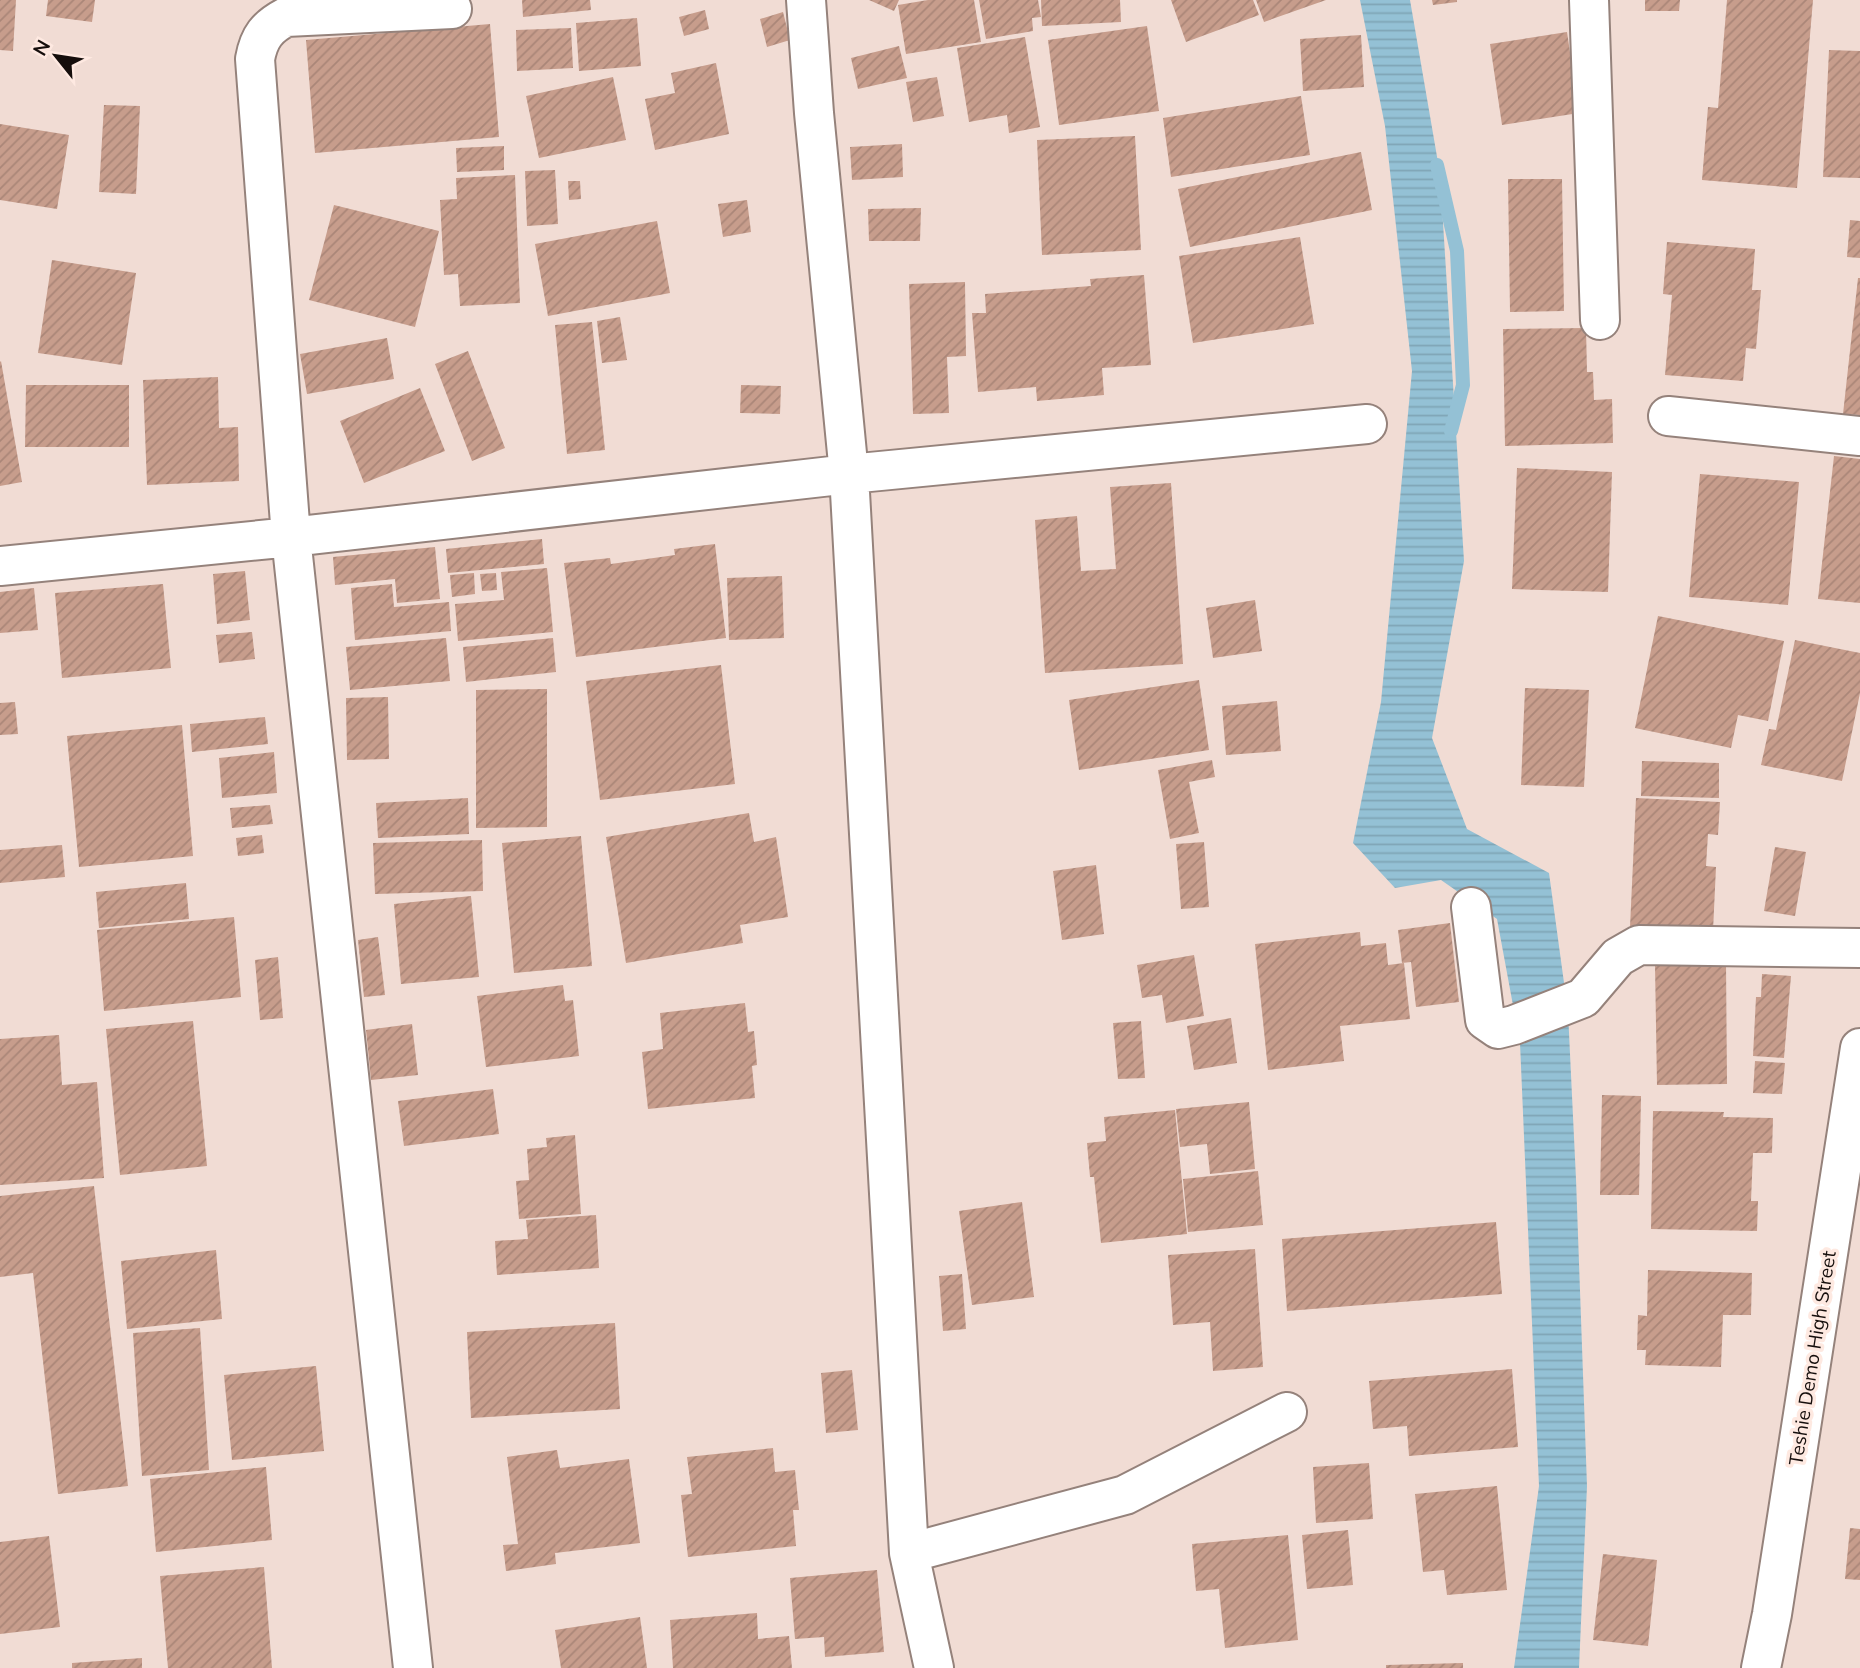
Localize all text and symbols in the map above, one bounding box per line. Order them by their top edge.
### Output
north arrow [21,21,91,91]
text: N [27,35,55,60]
street label: Teshie Demo High Street [1783,1249,1841,1467]

